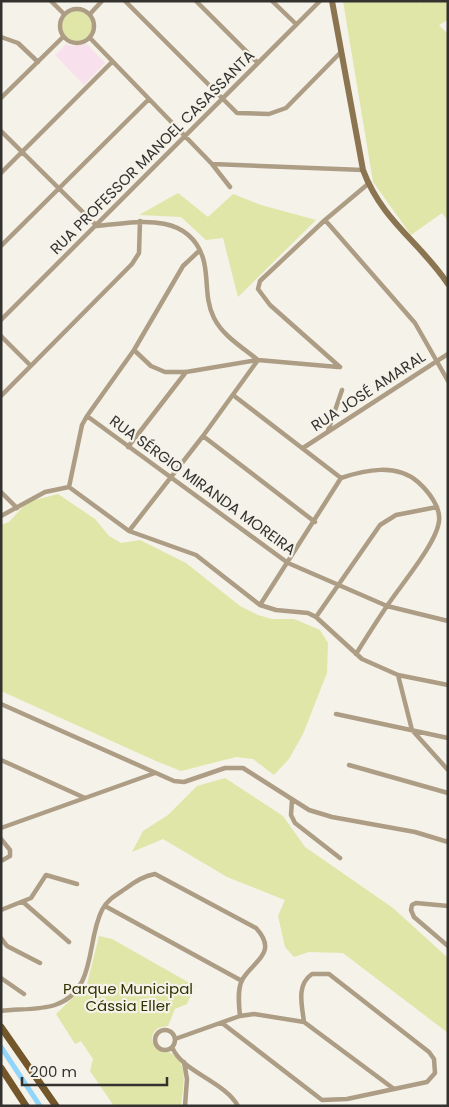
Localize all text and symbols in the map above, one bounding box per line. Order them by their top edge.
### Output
street label: RUA PROFESSOR MANOEL CASASSANTA [45,45,259,259]
street label: RUA JOSÉ AMARAL [307,346,430,436]
street label: RUA SÉRGIO MIRANDA MOREIRA [106,410,300,560]
park label: Parque Municipal Cássia Eller [63,978,193,1016]
scale bar [22,1054,168,1086]
text: 200 m [30,1061,77,1082]

